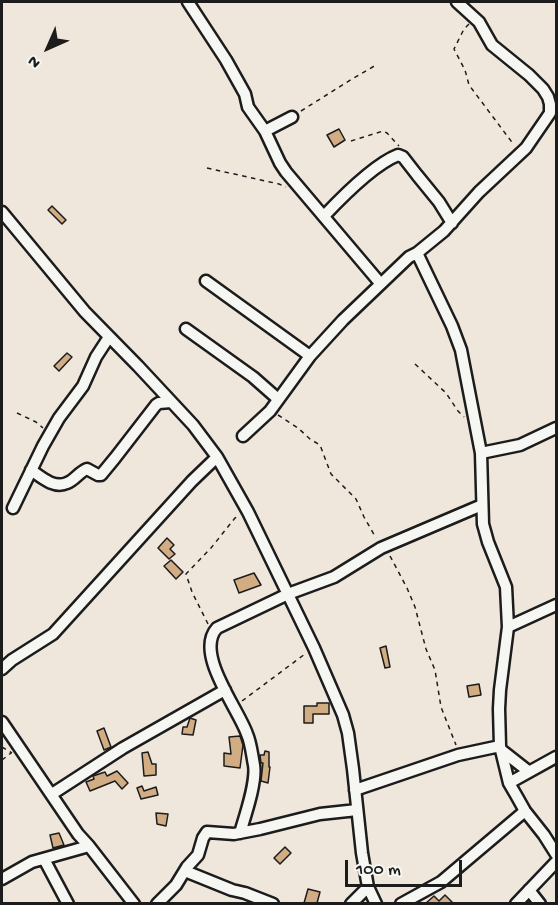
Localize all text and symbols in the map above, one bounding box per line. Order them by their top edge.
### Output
north arrow [18,18,78,78]
text: N [25,51,45,72]
scale bar [348,848,465,886]
text: 100 m [356,860,401,881]

